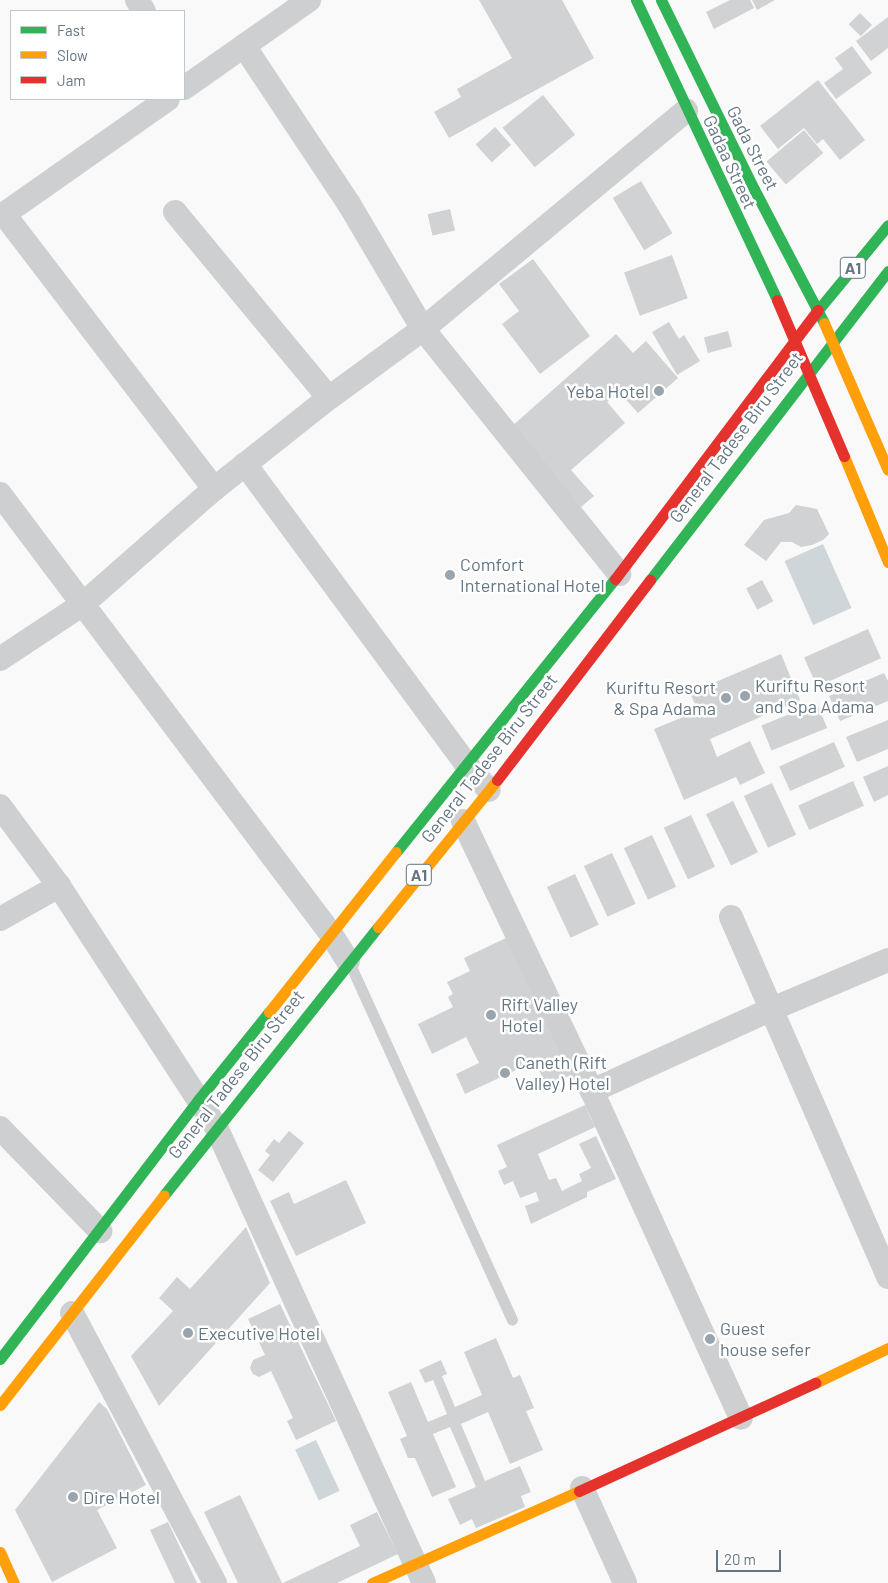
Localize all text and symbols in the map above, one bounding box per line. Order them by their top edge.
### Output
legend [10,10,185,100]
text: Fast [57,21,85,39]
text: Slow [57,46,88,64]
text: Jam [57,71,86,89]
street label: Gada Street [723,102,783,194]
street label: Gadaa Street [699,112,761,212]
road number: A1 [839,254,867,282]
street label: General Tadese Biru Street [665,347,807,527]
place label: Yeba Hotel [566,380,649,402]
marker: Yeba Hotel [653,385,665,397]
place label: Comfort International Hotel [460,554,605,596]
marker: Comfort International Hotel [444,569,456,581]
street label: General Tadese Biru Street [416,669,562,847]
place label: Kuriftu Resort and Spa Adama [755,675,874,718]
place label: Kuriftu Resort & Spa Adama [606,677,716,720]
marker: Kuriftu Resort and Spa Adama [739,690,751,702]
marker: Kuriftu Resort & Spa Adama [720,692,732,704]
road number: A1 [405,862,433,888]
street label: General Tadese Biru Street [163,985,309,1163]
place label: Rift Valley Hotel [501,994,578,1036]
marker: Rift Valley Hotel [485,1009,497,1021]
place label: Caneth (Rift Valley) Hotel [515,1052,610,1094]
marker: Caneth (Rift Valley) Hotel [499,1067,511,1079]
place label: Guest house sefer [720,1318,811,1360]
place label: Executive Hotel [198,1322,320,1344]
marker: Executive Hotel [182,1327,194,1339]
marker: Guest house sefer [704,1333,716,1345]
place label: Dire Hotel [83,1486,160,1508]
marker: Dire Hotel [67,1491,79,1503]
scale bar [718,1540,783,1572]
text: 20 m [724,1550,756,1568]

